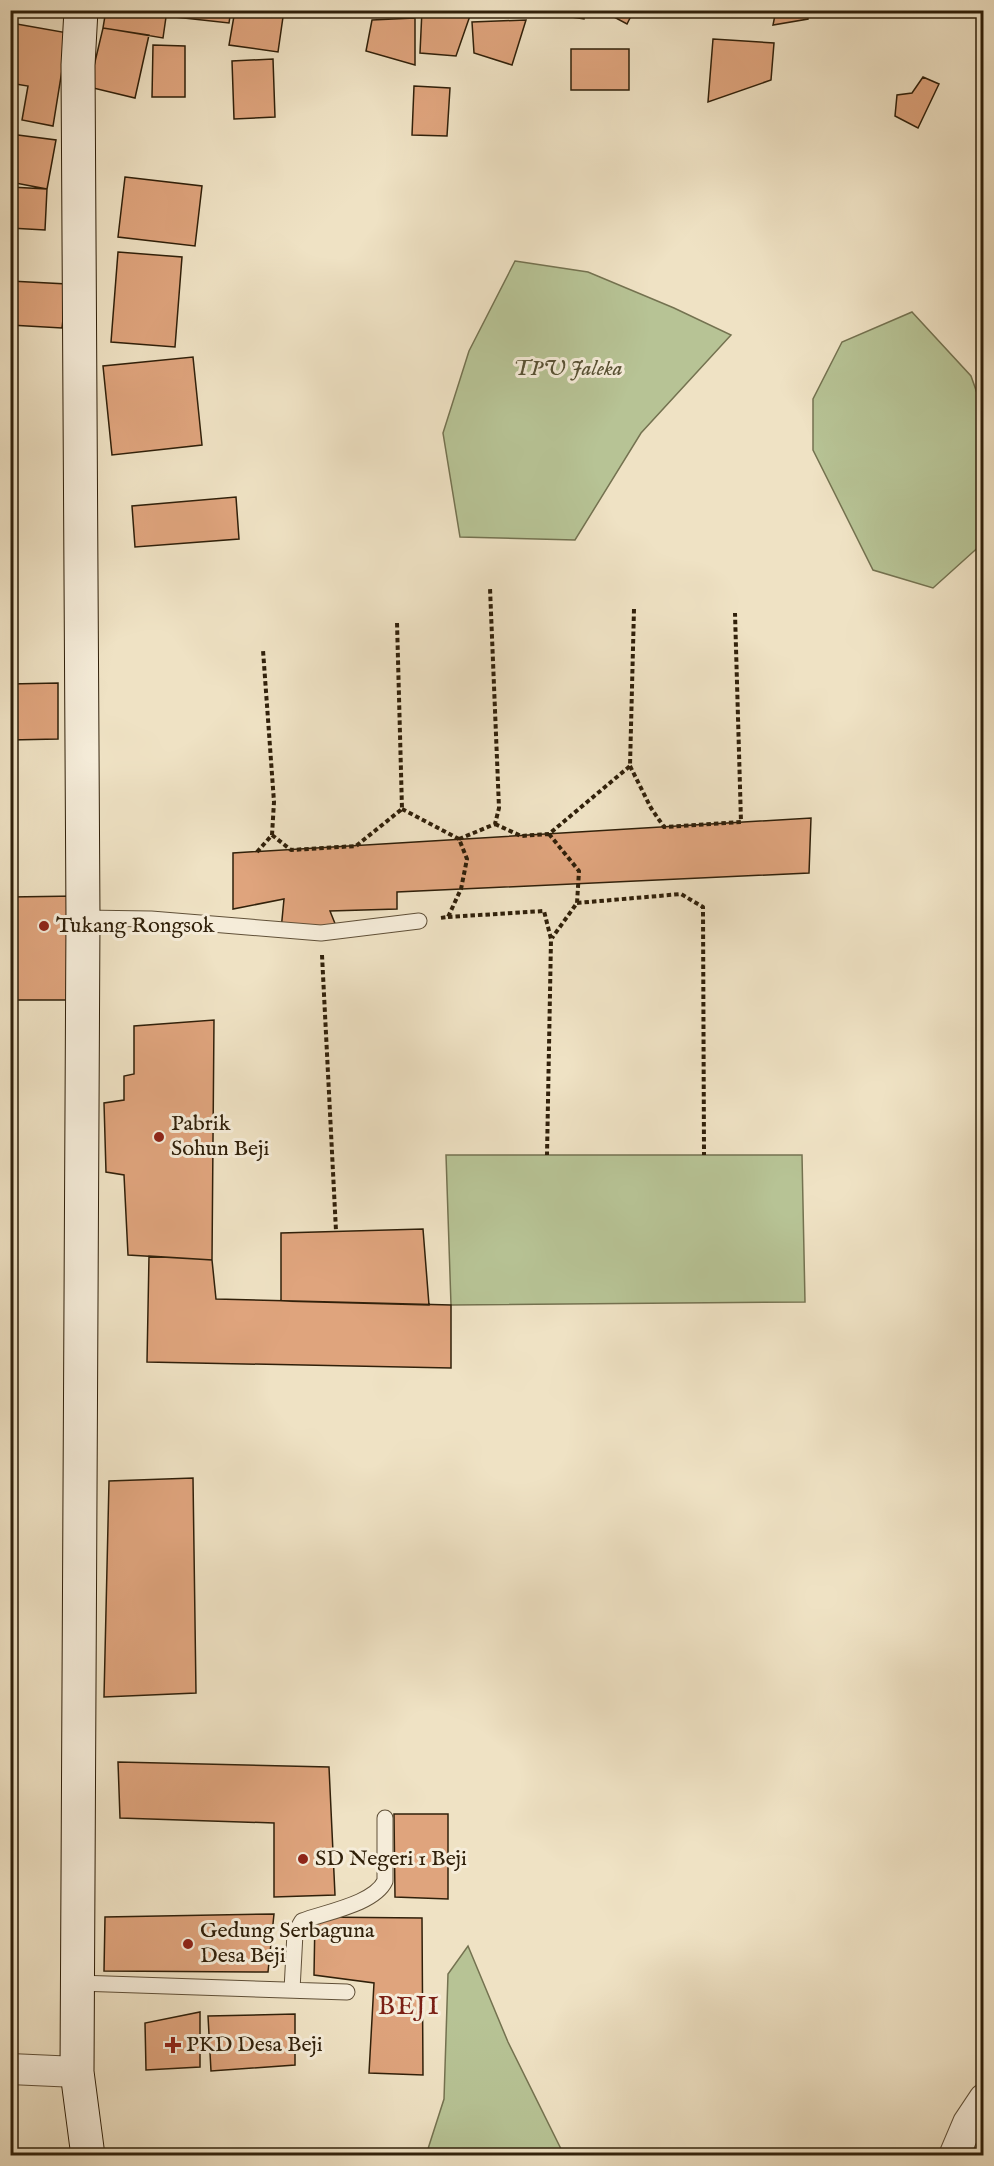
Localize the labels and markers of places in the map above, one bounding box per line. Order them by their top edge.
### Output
place label: Tukang Rongsok [56,912,215,940]
marker: Tukang Rongsok [37,919,51,933]
place label: Pabrik Sohun Beji [171,1110,269,1163]
marker: Pabrik Sohun Beji [152,1130,166,1144]
place label: SD Negeri 1 Beji [315,1845,467,1873]
marker: SD Negeri 1 Beji [296,1852,310,1866]
place label: Gedung Serbaguna Desa Beji [200,1917,375,1970]
marker: Gedung Serbaguna Desa Beji [181,1937,195,1951]
place label: PKD Desa Beji [186,2031,323,2059]
marker: PKD Desa Beji [164,2036,182,2054]

